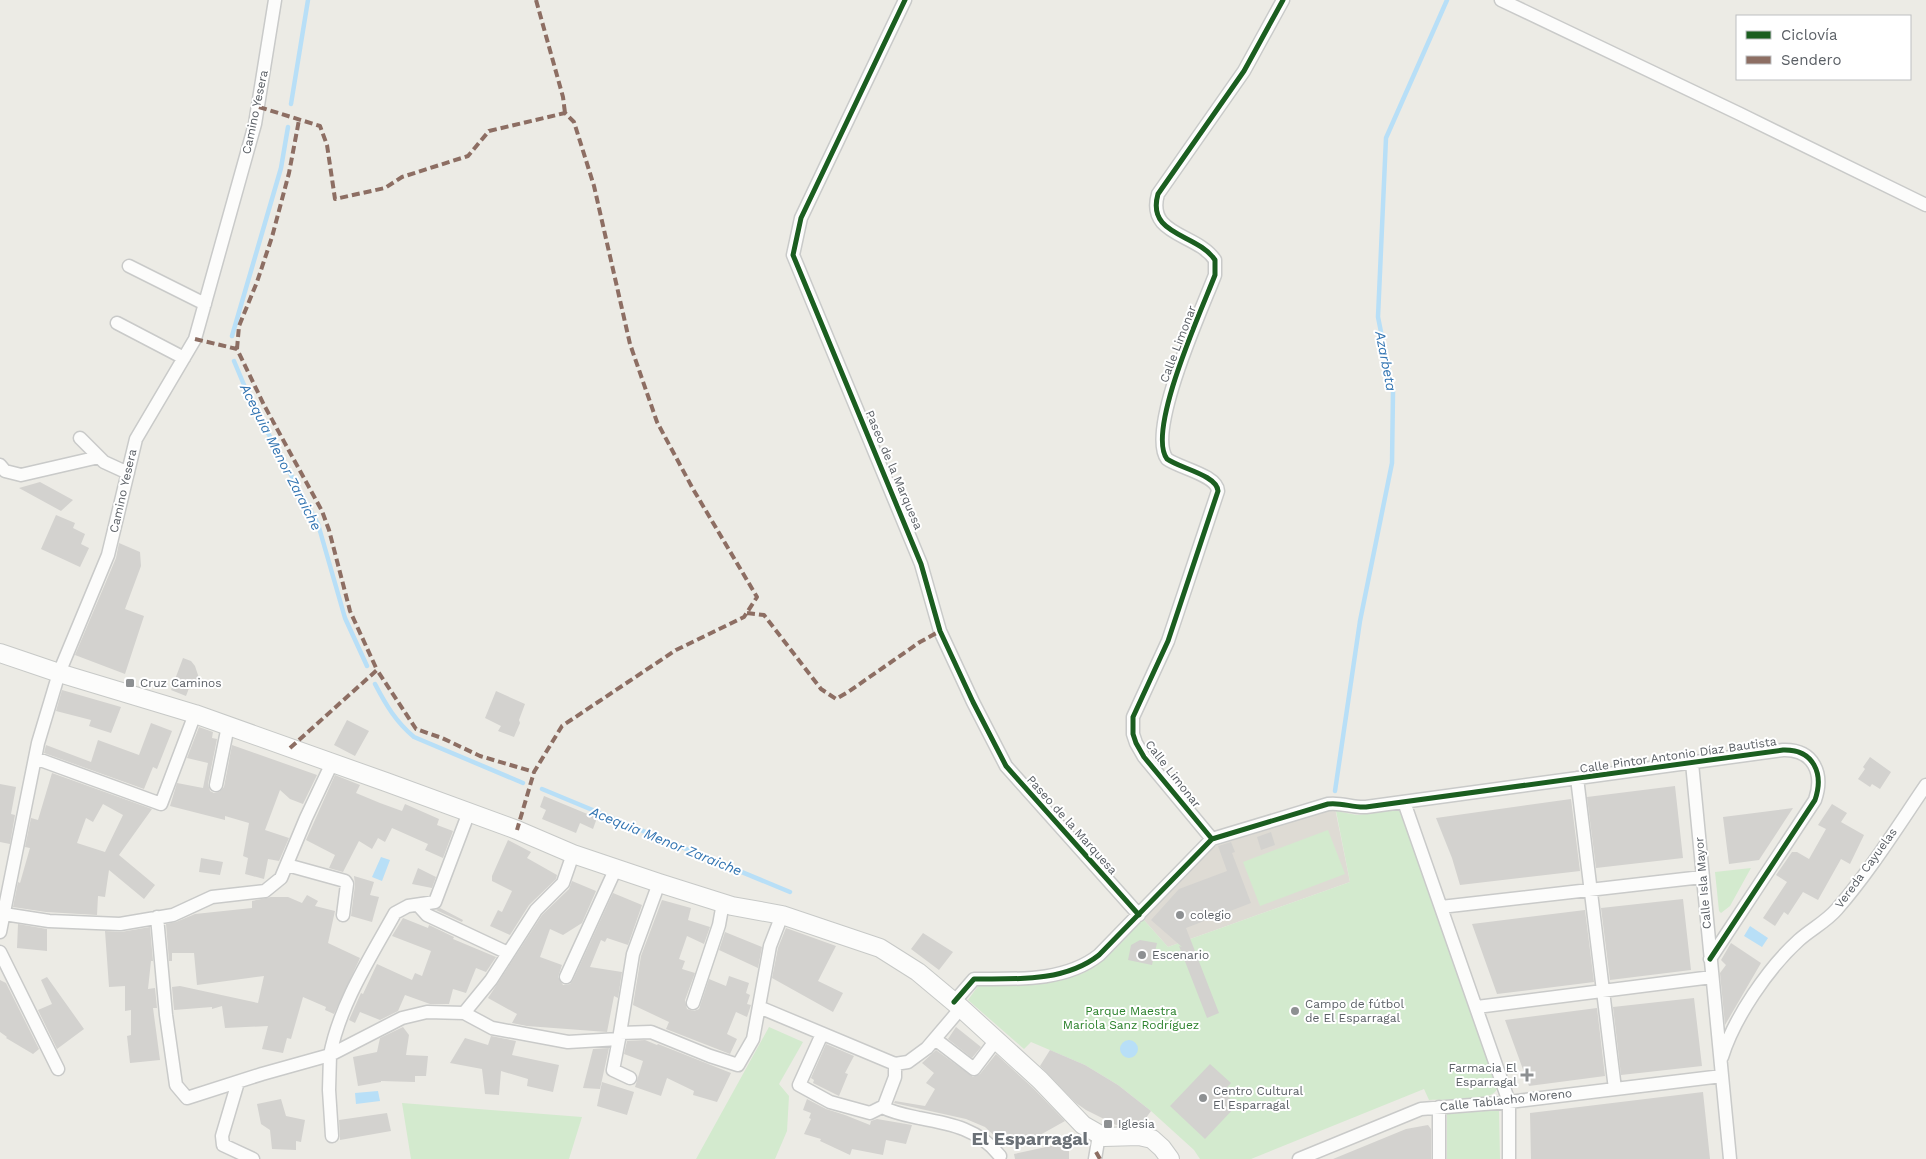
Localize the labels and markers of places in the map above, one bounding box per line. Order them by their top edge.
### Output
place label: Cruz Caminos [140,676,222,690]
marker: Cruz Caminos [124,677,136,689]
place label: colegio [1190,908,1231,922]
marker: colegio [1174,909,1186,921]
place label: Escenario [1152,948,1209,962]
marker: Escenario [1136,949,1148,961]
place label: Campo de fútbol de El Esparragal [1305,997,1404,1025]
marker: Campo de fútbol de El Esparragal [1289,1005,1301,1017]
place label: Farmacia El Esparragal [1449,1061,1517,1089]
marker: Farmacia El Esparragal [1521,1069,1533,1081]
place label: Centro Cultural El Esparragal [1213,1084,1304,1112]
marker: Centro Cultural El Esparragal [1197,1092,1209,1104]
place label: Iglesia [1118,1117,1155,1131]
marker: Iglesia [1102,1118,1114,1130]

